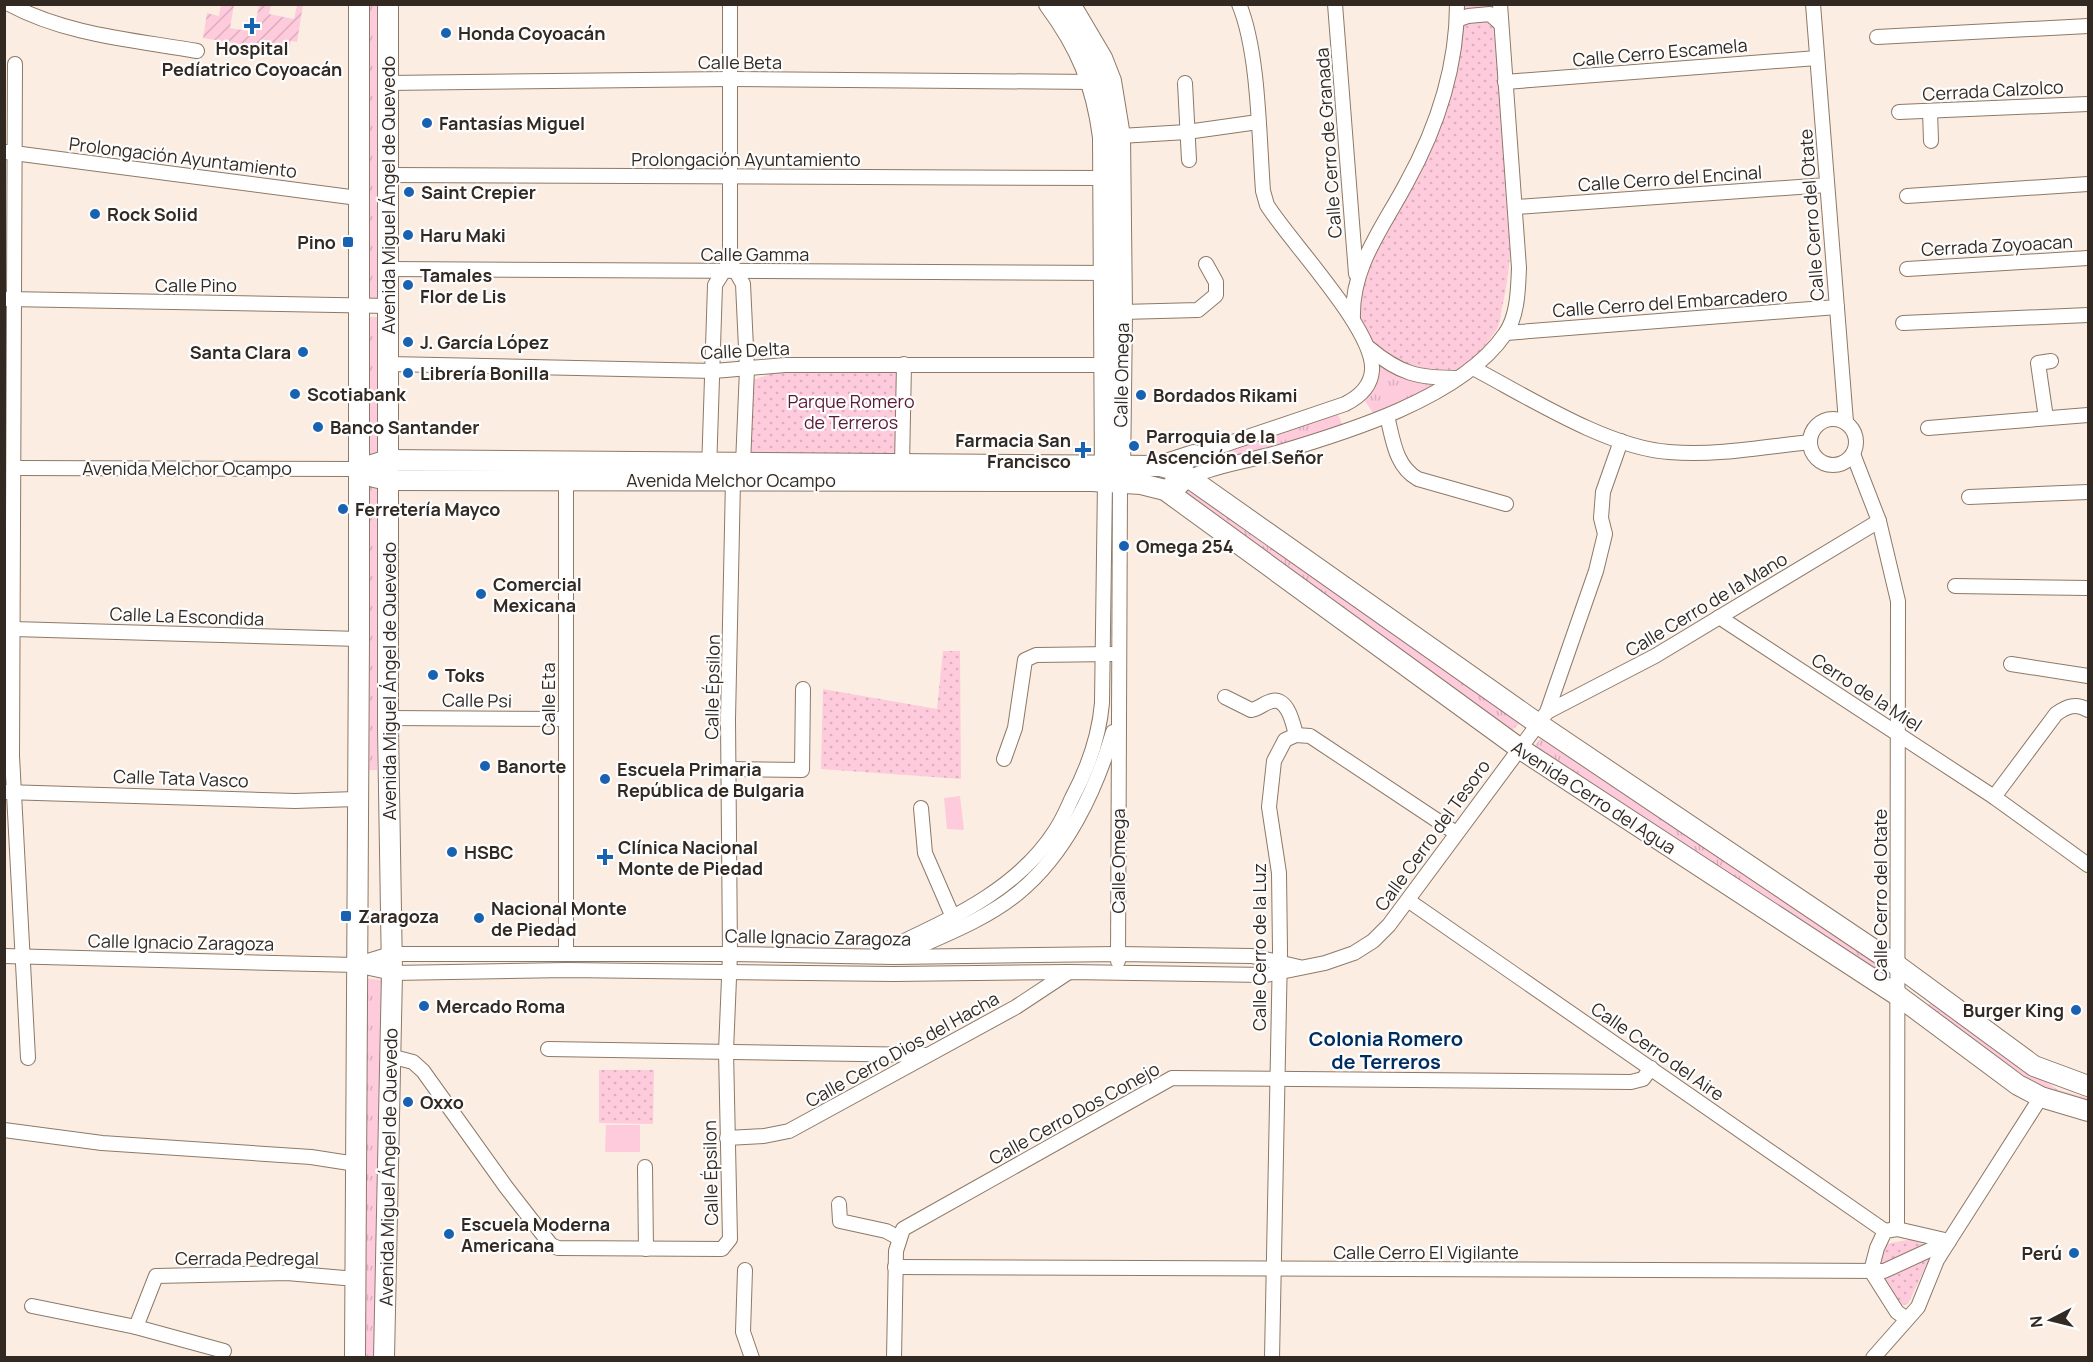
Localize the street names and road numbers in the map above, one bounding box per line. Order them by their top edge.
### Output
street label: Calle Cerro Escamela [1572,32,1748,72]
street label: Calle Cerro de Granada [1309,47,1347,239]
street label: Calle Beta [698,50,782,74]
street label: Avenida Miguel Ángel de Quevedo [376,56,400,334]
street label: Cerrada Calzolco [1922,74,2064,106]
street label: Calle Cerro del Otate [1793,128,1829,302]
street label: Prolongación Ayuntamiento [68,131,298,183]
street label: Prolongación Ayuntamiento [631,147,861,171]
street label: Calle Cerro del Encinal [1577,160,1763,196]
street label: Cerrada Zoyoacan [1920,229,2074,261]
street label: Calle Gamma [701,242,809,266]
street label: Calle Pino [155,273,237,297]
street label: Calle Cerro del Embarcadero [1552,282,1788,322]
street label: Calle Omega [1108,322,1134,428]
street label: Calle Delta [700,336,790,364]
street label: Avenida Melchor Ocampo [82,456,292,480]
street label: Avenida Melchor Ocampo [626,468,836,492]
street label: Avenida Miguel Ángel de Quevedo [377,542,401,820]
street label: Calle Cerro de la Mano [1621,546,1791,662]
street label: Calle La Escondida [109,601,265,631]
street label: Calle Épsilon [699,634,725,740]
street label: Cerro de la Miel [1807,647,1927,737]
street label: Calle Eta [536,663,560,735]
street label: Calle Psi [442,687,512,713]
street label: Avenida Cerro del Agua [1507,735,1681,859]
street label: Calle Cerro del Tesoro [1369,754,1495,916]
street label: Calle Tata Vasco [113,764,249,792]
street label: Calle Omega [1106,809,1130,913]
street label: Calle Cerro del Otate [1868,809,1892,981]
street label: Calle Cerro de la Luz [1247,863,1271,1031]
street label: Calle Ignacio Zaragoza [725,923,911,951]
street label: Calle Ignacio Zaragoza [88,928,274,956]
street label: Calle Cerro Dios del Hacha [801,986,1003,1112]
street label: Calle Cerro del Aire [1587,996,1729,1106]
street label: Avenida Miguel Ángel de Quevedo [374,1028,402,1306]
street label: Calle Cerro Dos Conejo [984,1056,1164,1170]
street label: Calle Épsilon [697,1120,723,1226]
street label: Calle Cerro El Vigilante [1333,1240,1519,1264]
street label: Cerrada Pedregal [175,1246,319,1270]

